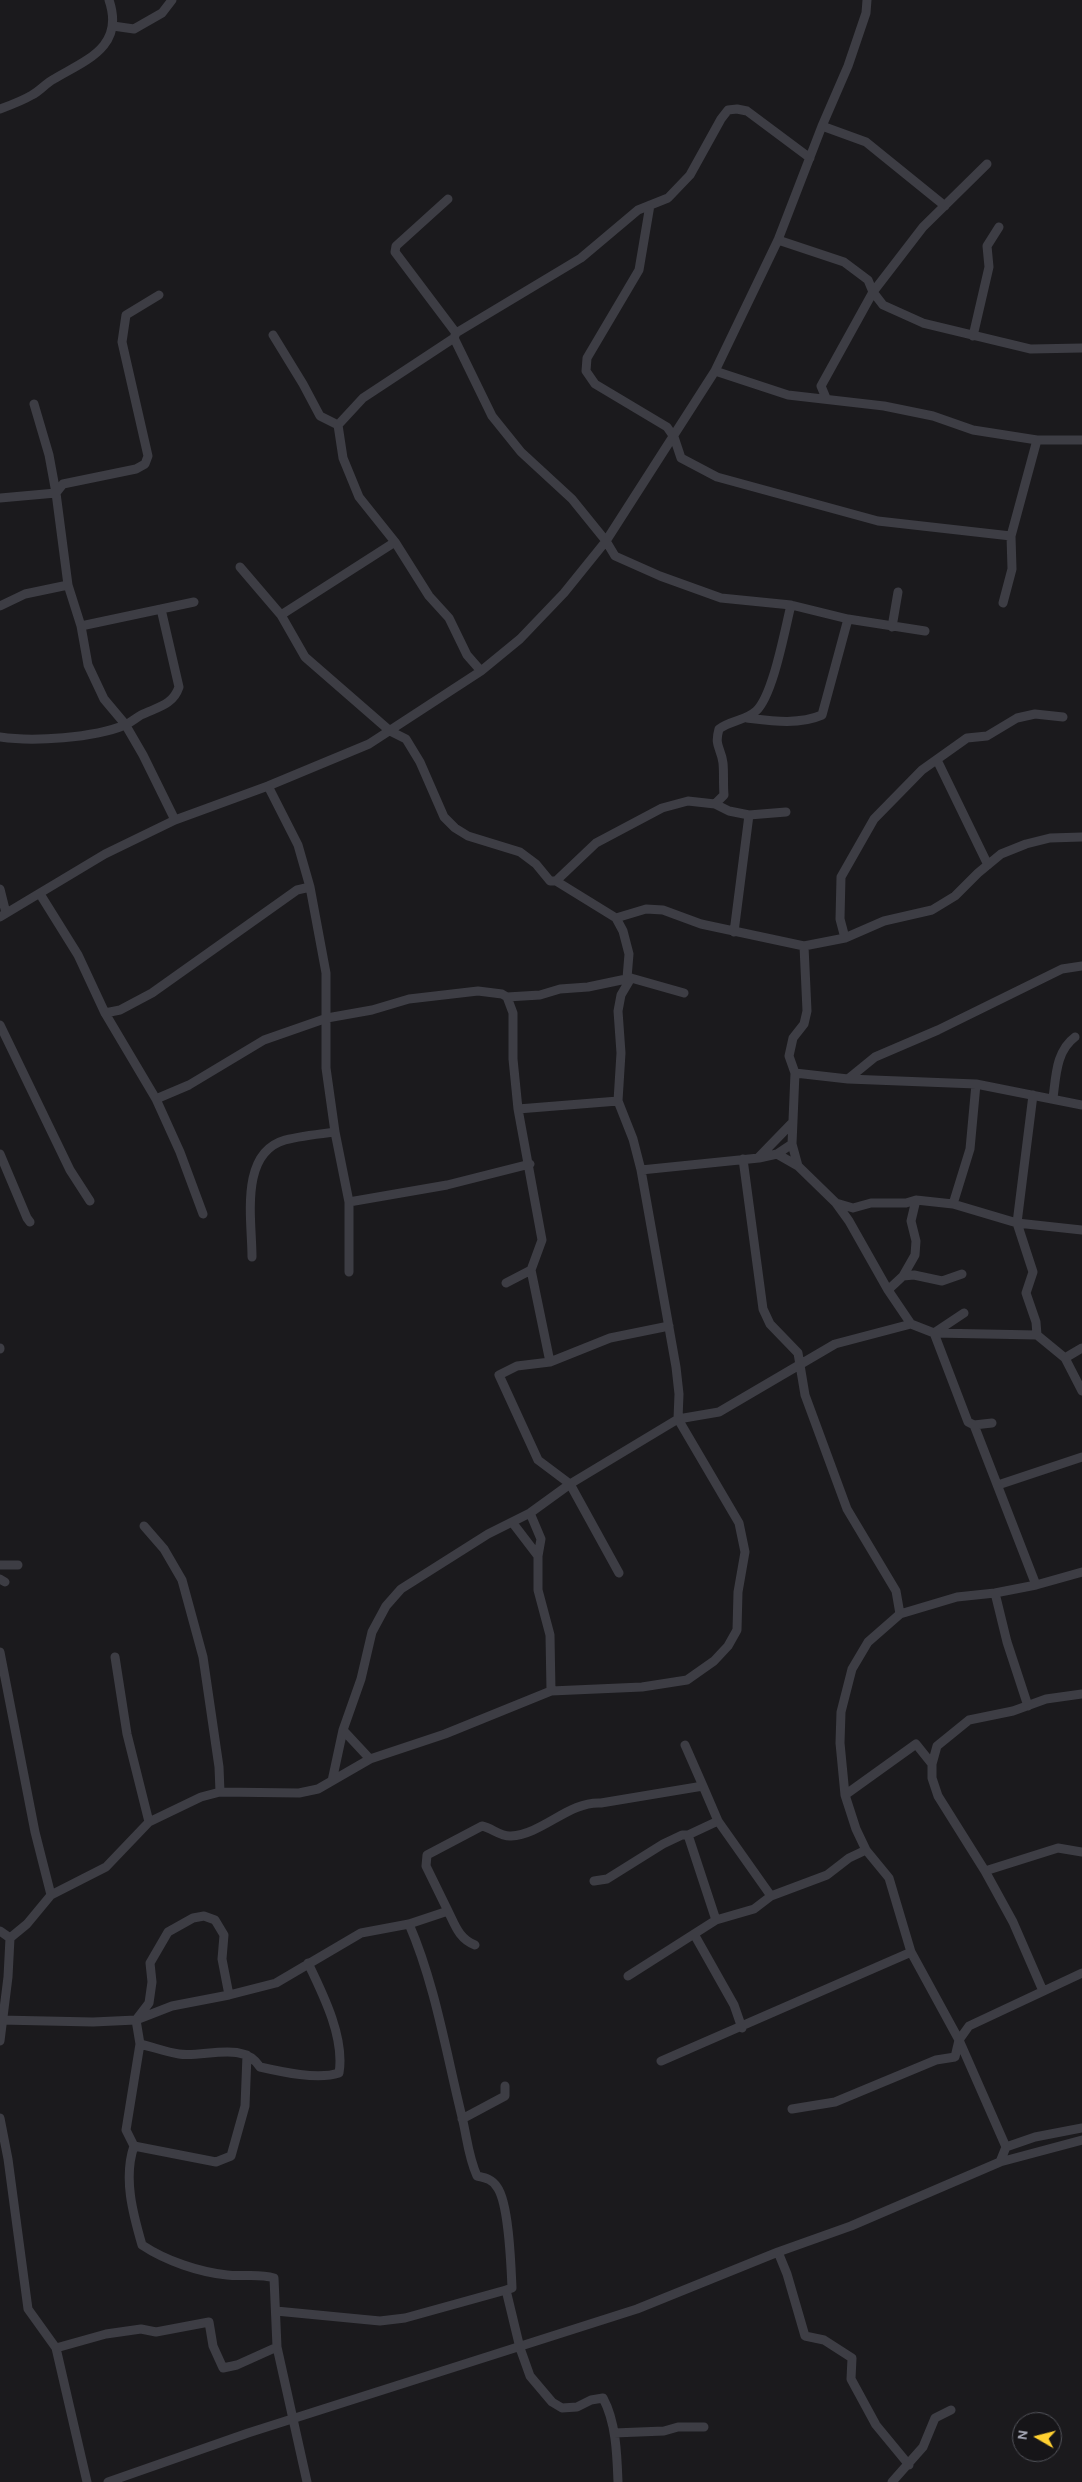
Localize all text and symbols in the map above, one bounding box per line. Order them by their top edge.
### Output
north arrow [1012,2412,1062,2462]
text: N [1014,2429,1032,2441]

